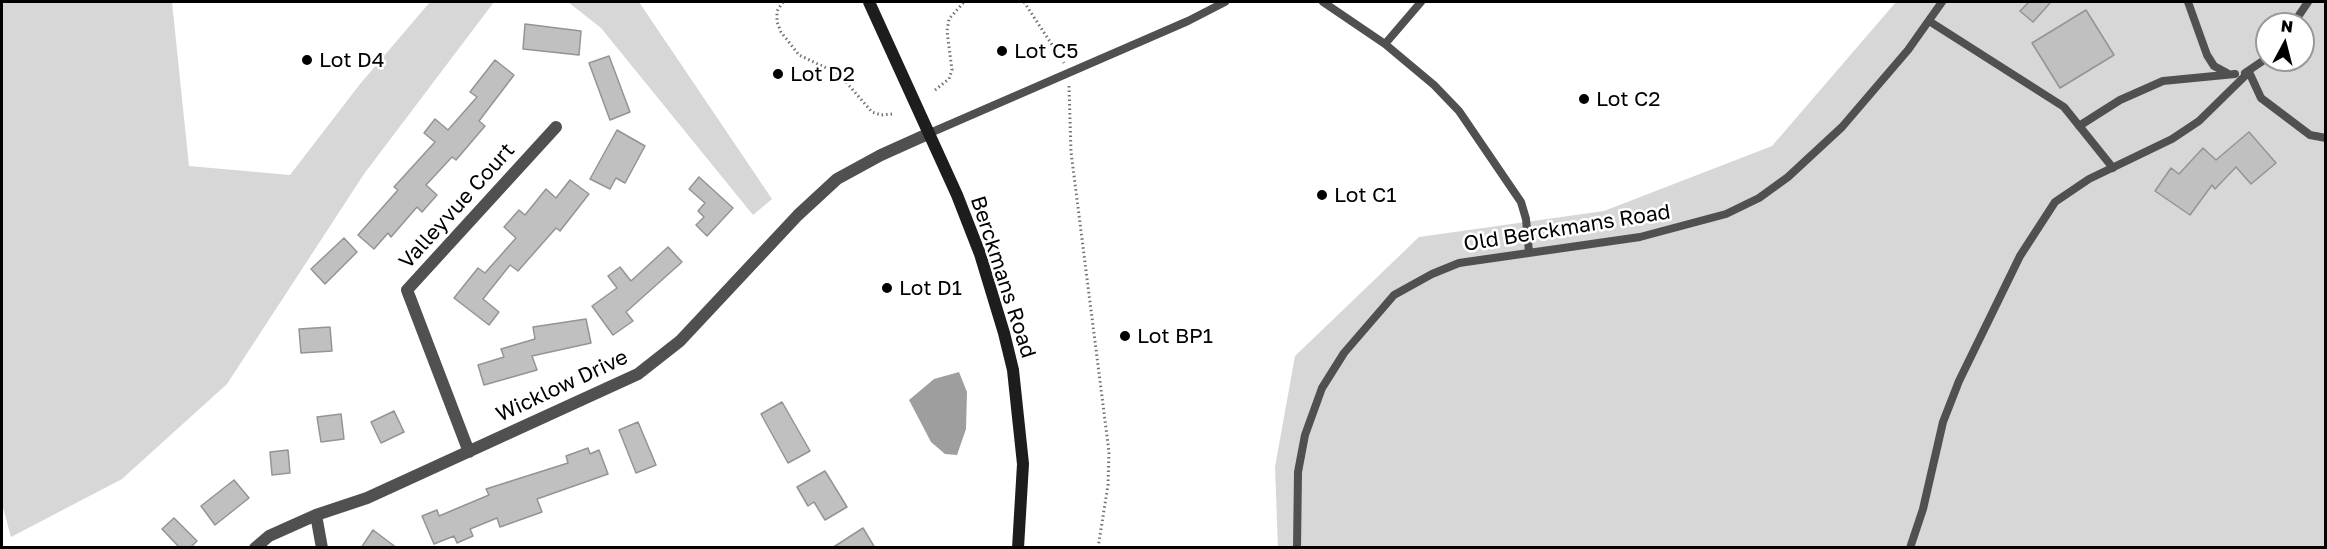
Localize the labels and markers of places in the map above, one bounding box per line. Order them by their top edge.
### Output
place label: Lot C5 [1014,38,1078,64]
marker: Lot C5 [995,44,1009,58]
place label: Lot D4 [319,47,385,73]
marker: Lot D4 [300,53,314,67]
place label: Lot D2 [790,61,855,87]
marker: Lot D2 [771,67,785,81]
place label: Lot C2 [1596,86,1660,112]
marker: Lot C2 [1577,92,1591,106]
place label: Lot C1 [1334,182,1396,208]
marker: Lot C1 [1315,188,1329,202]
place label: Lot D1 [899,275,962,301]
marker: Lot D1 [880,281,894,295]
place label: Lot BP1 [1137,323,1213,349]
marker: Lot BP1 [1118,329,1132,343]

